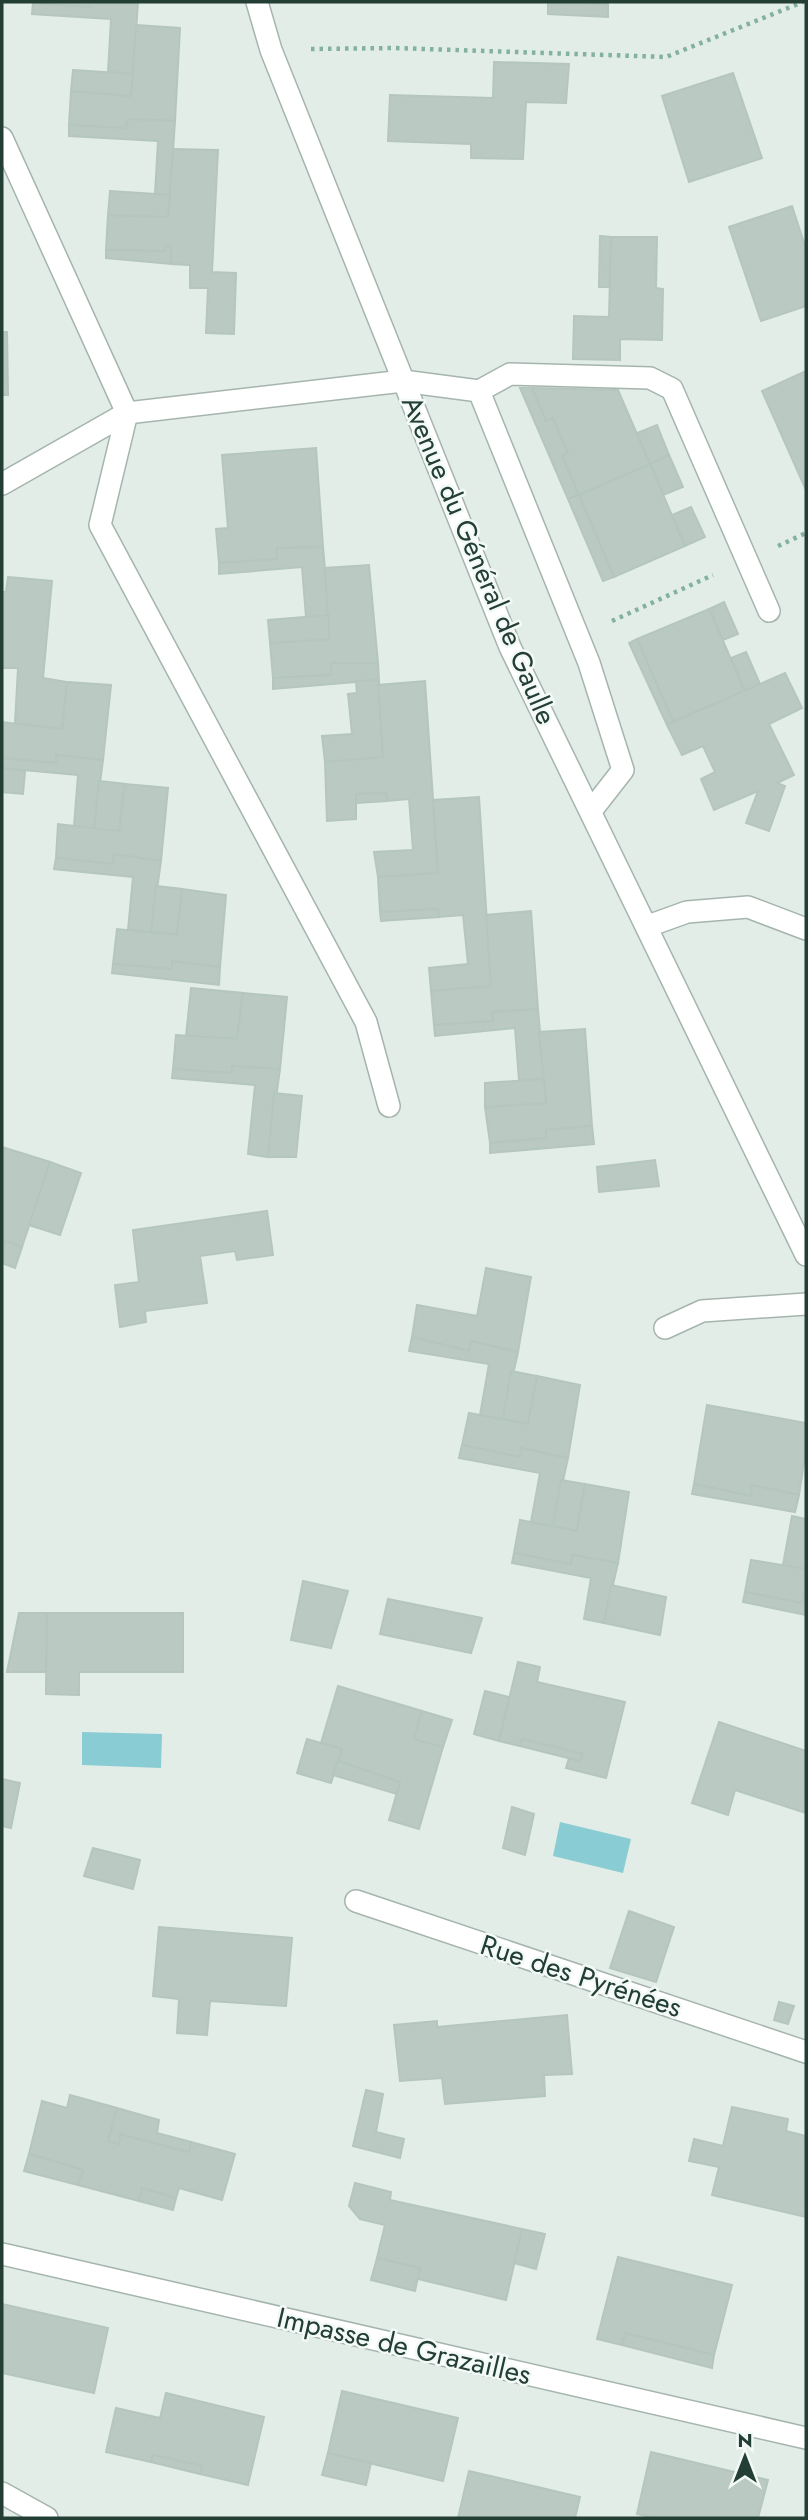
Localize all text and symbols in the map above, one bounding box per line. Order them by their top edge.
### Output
street label: Avenue du Général de Gaulle [391,389,567,731]
street label: Rue des Pyrénées [475,1924,687,2028]
street label: Impasse de Grazailles [273,2297,535,2395]
north arrow [710,2422,780,2492]
text: N [737,2427,753,2454]

